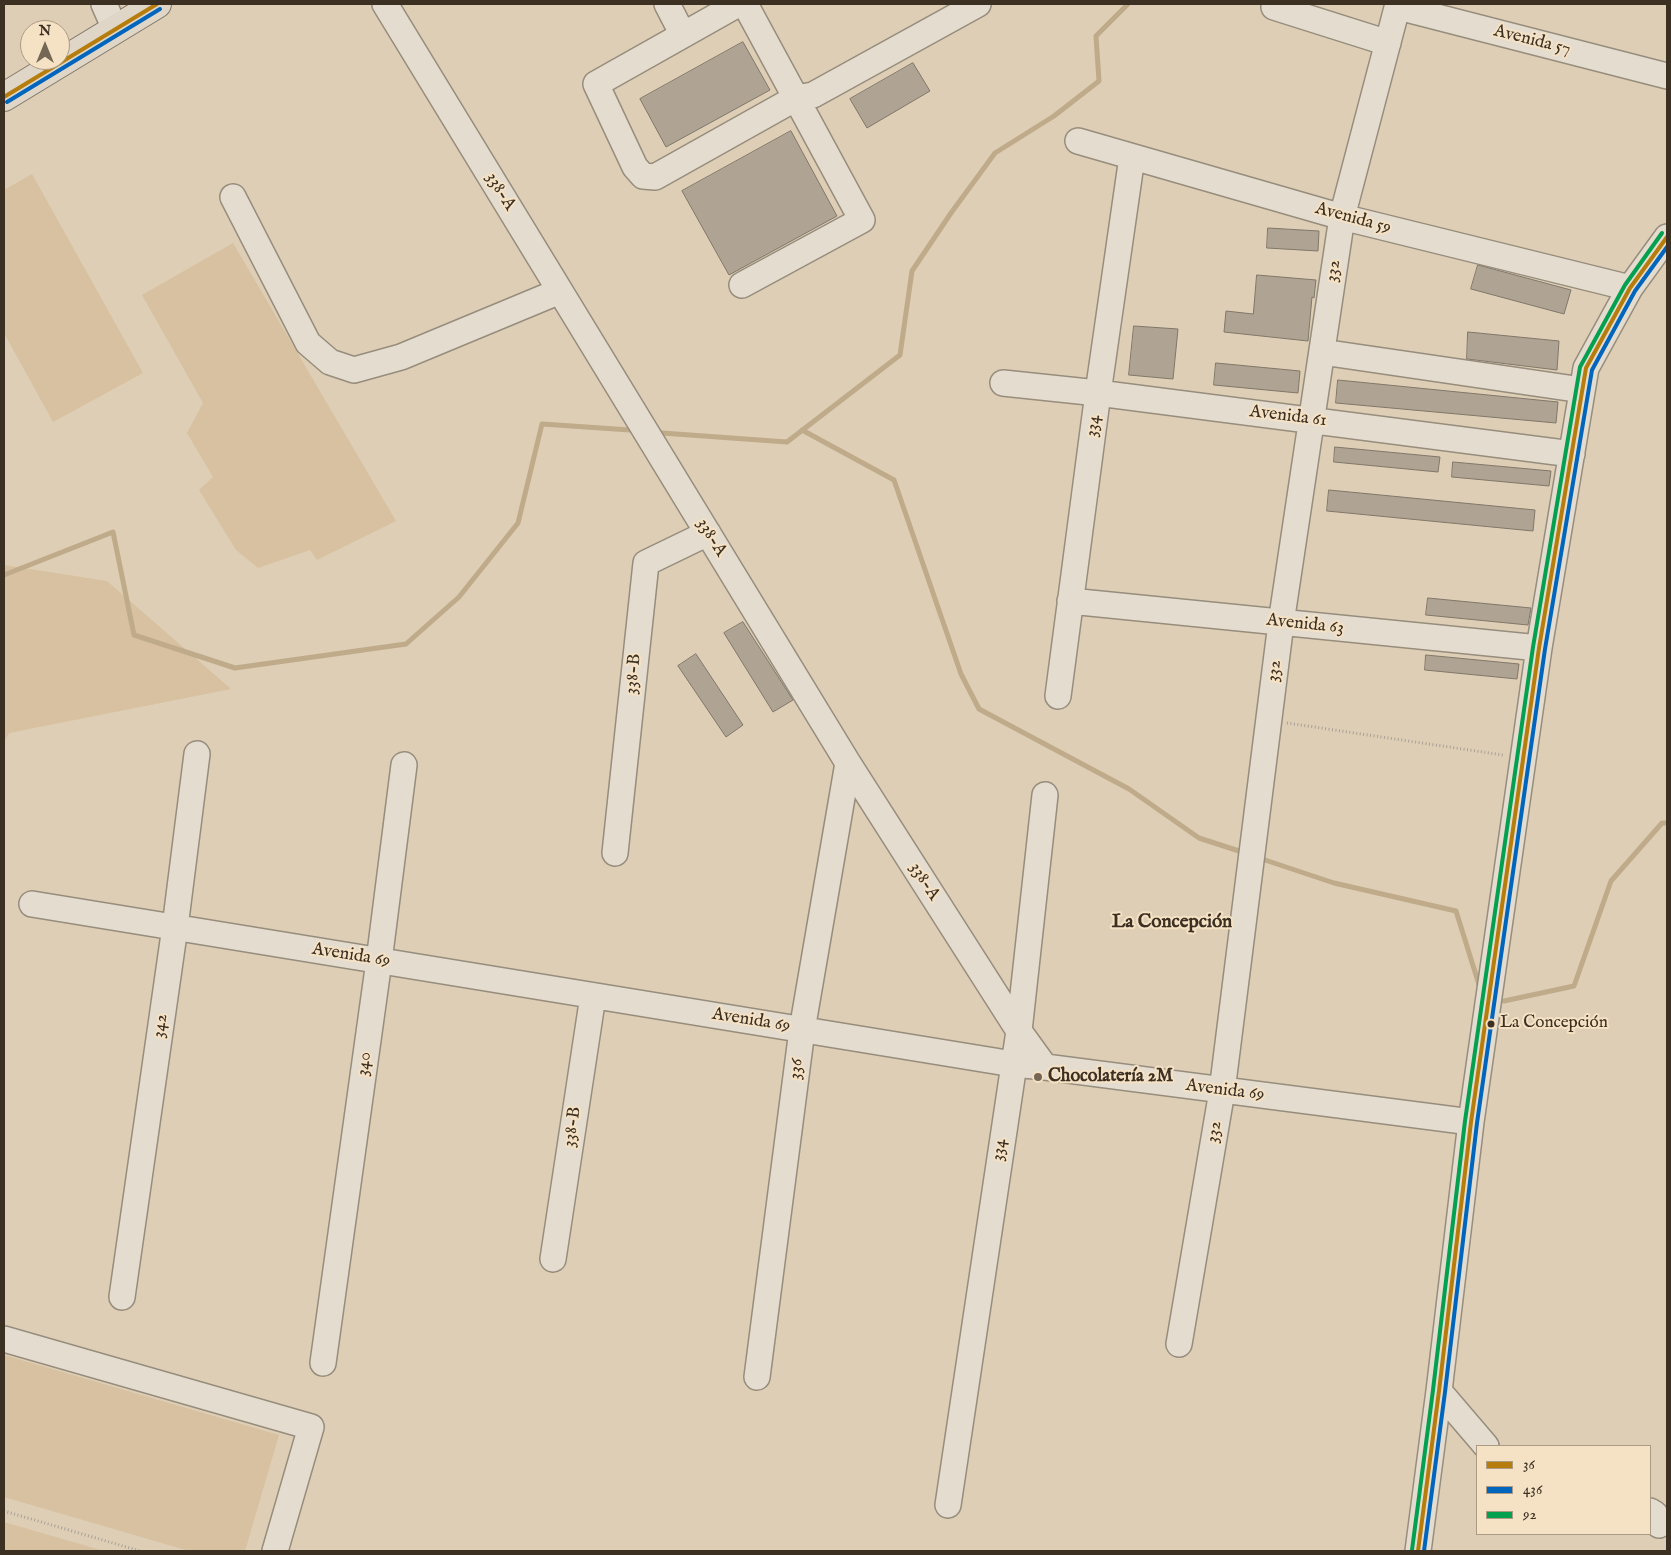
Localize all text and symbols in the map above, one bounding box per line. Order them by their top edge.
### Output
north arrow [20,20,70,70]
street label: Avenida 57 [1491,21,1573,61]
text: N [39,22,51,40]
street label: 338-A [480,169,520,215]
street label: Avenida 59 [1313,198,1393,240]
street label: 332 [1322,258,1346,284]
street label: Avenida 61 [1248,402,1328,432]
street label: 334 [1082,413,1106,439]
street label: 338-A [691,515,731,561]
street label: Avenida 63 [1265,610,1345,640]
street label: 338-B [621,653,647,695]
street label: 332 [1263,659,1287,683]
street label: 338-A [904,859,944,905]
district label: La Concepción [1112,912,1232,934]
street label: Avenida 69 [310,939,392,973]
street label: Avenida 69 [710,1004,792,1038]
street label: 342 [149,1013,173,1039]
place label: La Concepción [1500,1014,1608,1034]
marker: La Concepción [1486,1019,1496,1029]
street label: 340 [353,1050,377,1078]
street label: 336 [785,1057,809,1081]
place label: Chocolatería 2M [1048,1066,1173,1088]
marker: Chocolatería 2M [1032,1071,1044,1083]
street label: Avenida 69 [1184,1075,1266,1107]
street label: 338-B [559,1105,587,1149]
street label: 332 [1202,1119,1228,1145]
street label: 334 [988,1137,1012,1163]
legend [1476,1445,1651,1535]
text: 36 [1523,1455,1535,1474]
text: 436 [1523,1480,1542,1499]
text: 92 [1523,1505,1537,1524]

